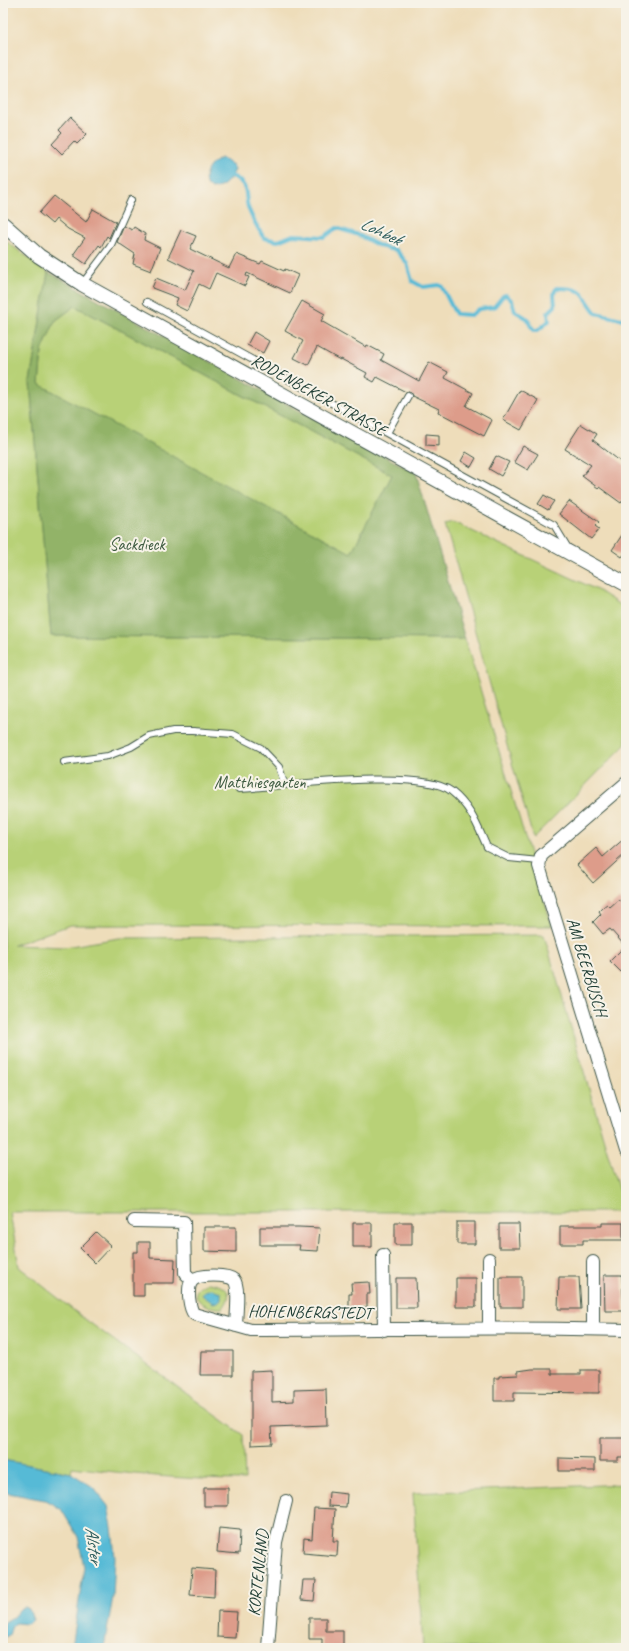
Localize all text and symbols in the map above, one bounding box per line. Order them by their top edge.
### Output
water label: Lohbek [357,212,408,251]
street label: RODENBEKER STRASSE [248,349,393,442]
park label: Sackdieck [109,534,166,555]
park label: Matthiesgarten [214,772,306,793]
street label: AM BEERBUSCH [562,915,613,1022]
street label: HOHENBERGSTEDT [248,1300,375,1324]
water label: Alster [81,1525,108,1568]
street label: KORTENLAND [243,1527,273,1617]

